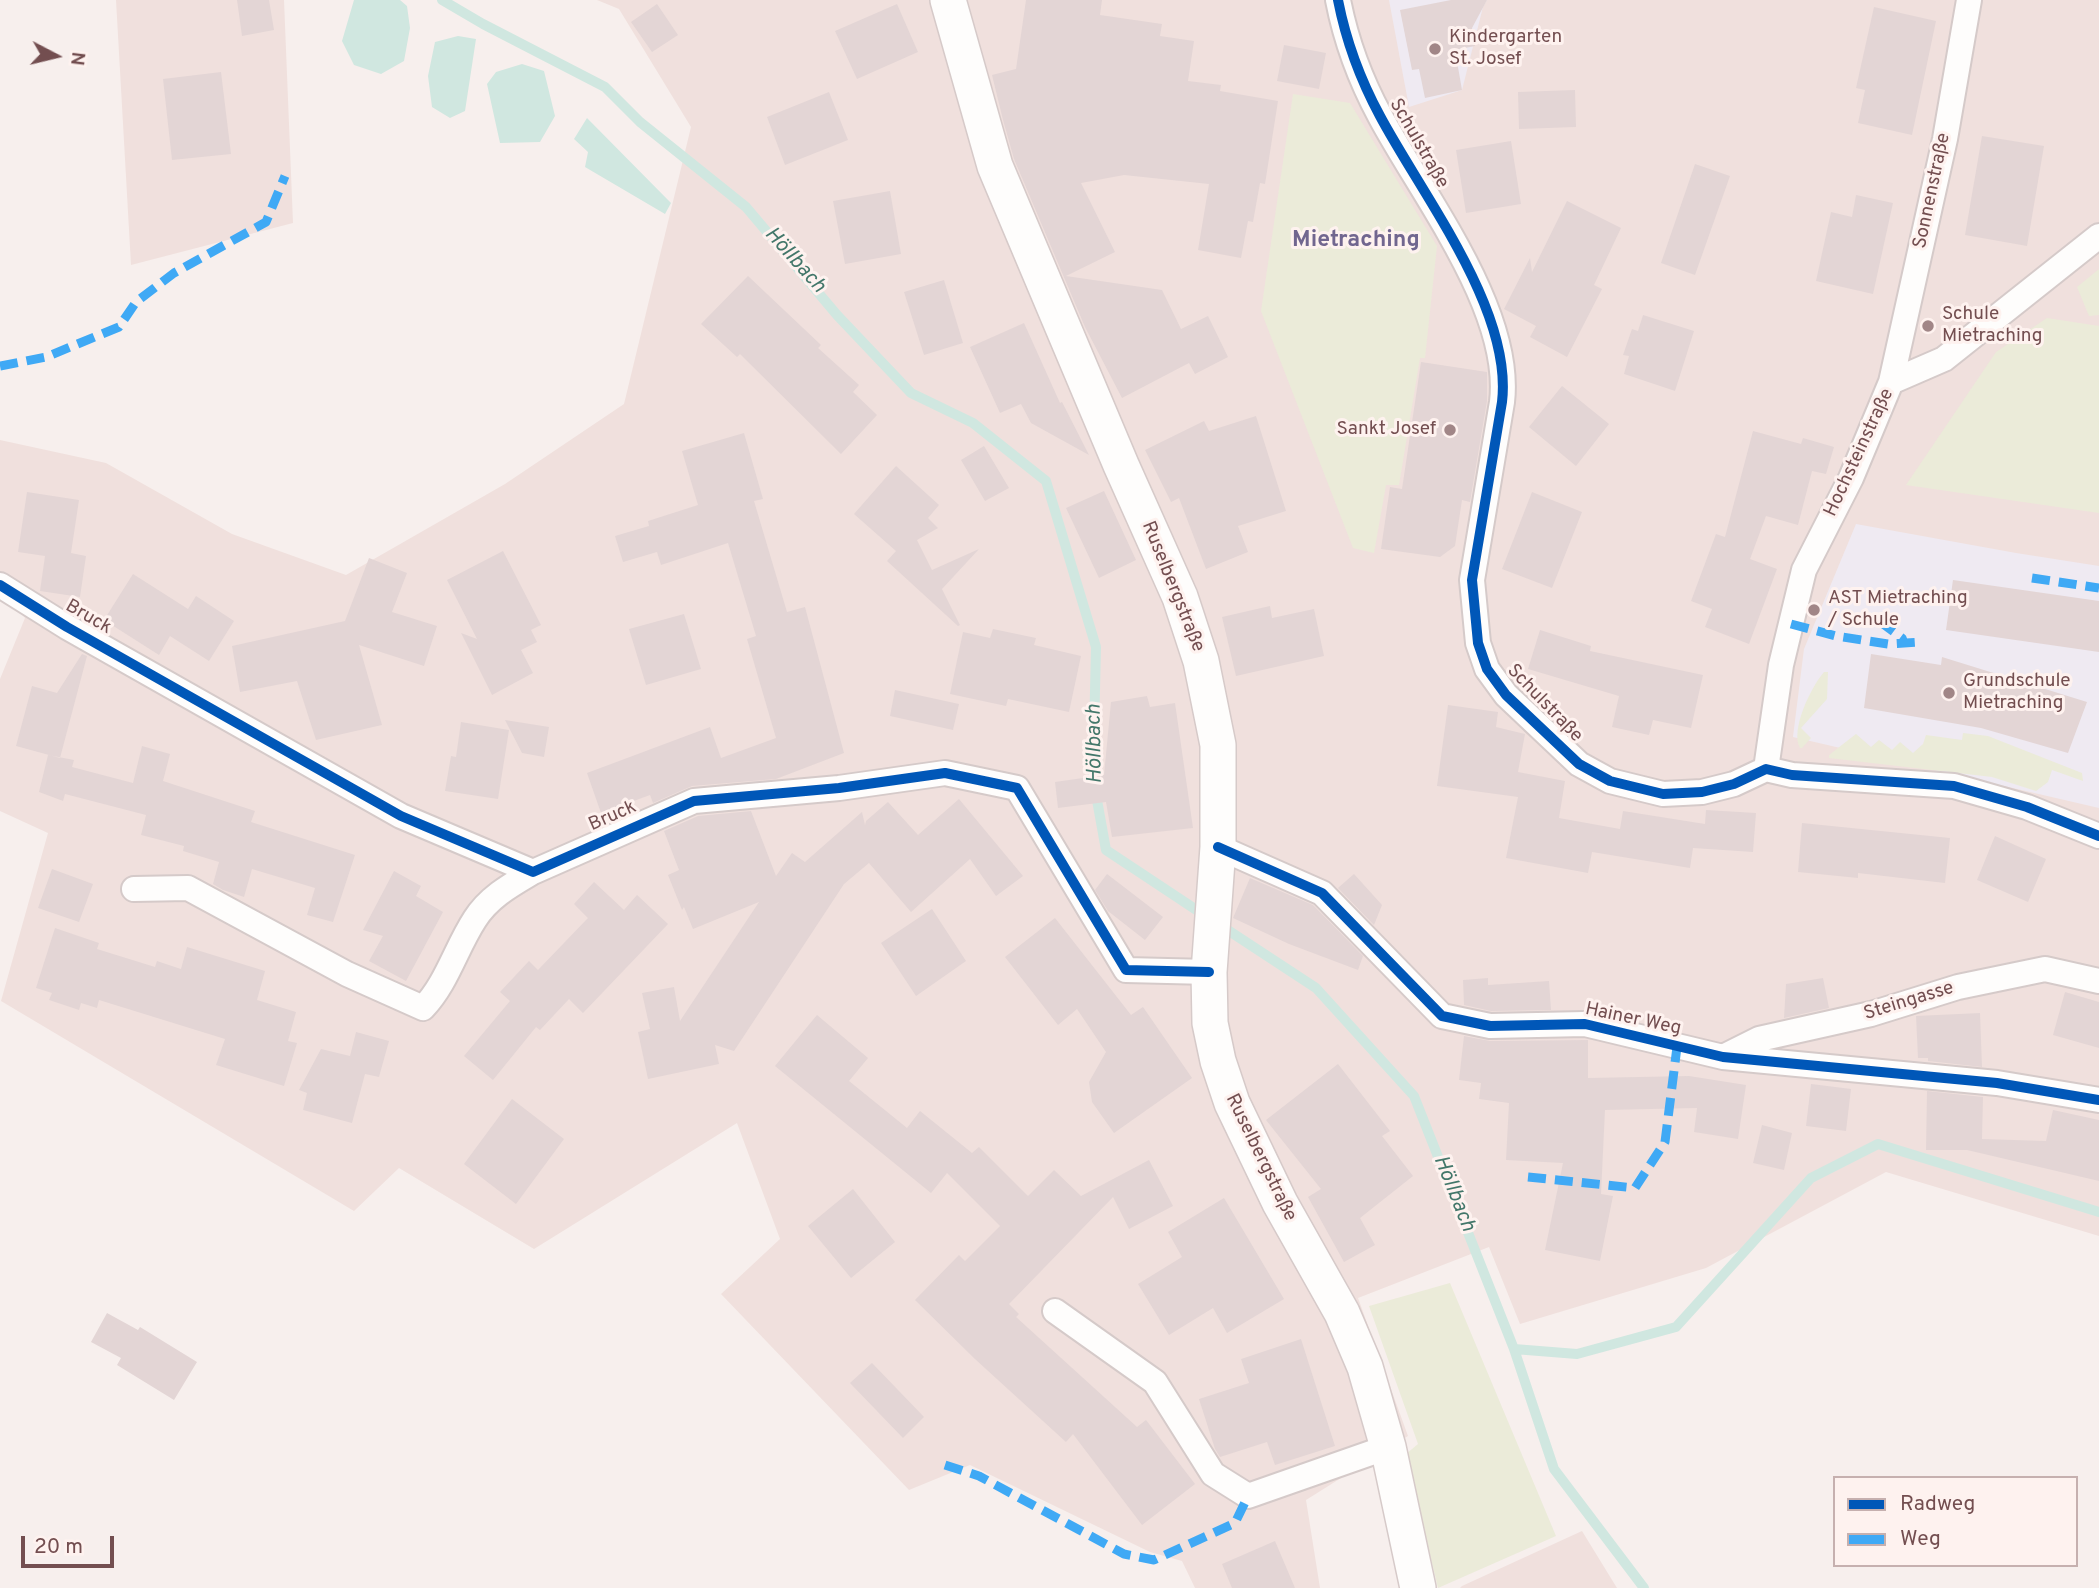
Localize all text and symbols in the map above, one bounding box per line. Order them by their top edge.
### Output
north arrow [21,21,91,91]
place label: Kindergarten St. Josef [1449,27,1562,71]
marker: Kindergarten St. Josef [1427,41,1443,57]
text: N [64,50,90,67]
street label: Schulstraße [1383,95,1453,193]
street label: Sonnenstraße [1910,131,1956,251]
water label: Höllbach [758,223,830,299]
district label: Mietraching [1292,227,1420,255]
place label: Schule Mietraching [1942,304,2043,348]
marker: Schule Mietraching [1920,318,1936,334]
street label: Hochsteinstraße [1820,385,1900,521]
place label: Sankt Josef [1336,419,1436,441]
marker: Sankt Josef [1442,422,1458,438]
street label: Ruselbergstraße [1135,518,1209,656]
place label: AST Mietraching / Schule [1828,588,1968,632]
street label: Bruck [61,596,115,640]
marker: AST Mietraching / Schule [1806,602,1822,618]
street label: Schulstraße [1501,660,1587,748]
place label: Grundschule Mietraching [1963,671,2071,715]
marker: Grundschule Mietraching [1941,685,1957,701]
water label: Höllbach [1083,704,1109,784]
street label: Bruck [586,796,640,838]
street label: Steingasse [1861,978,1957,1026]
street label: Hainer Weg [1583,999,1683,1041]
street label: Ruselbergstraße [1219,1091,1301,1225]
water label: Höllbach [1426,1152,1480,1236]
legend [1833,1476,2078,1567]
text: Radweg [1900,1491,1975,1518]
scale bar [24,1522,117,1566]
text: Weg [1900,1526,1941,1553]
text: 20 m [34,1534,83,1561]

